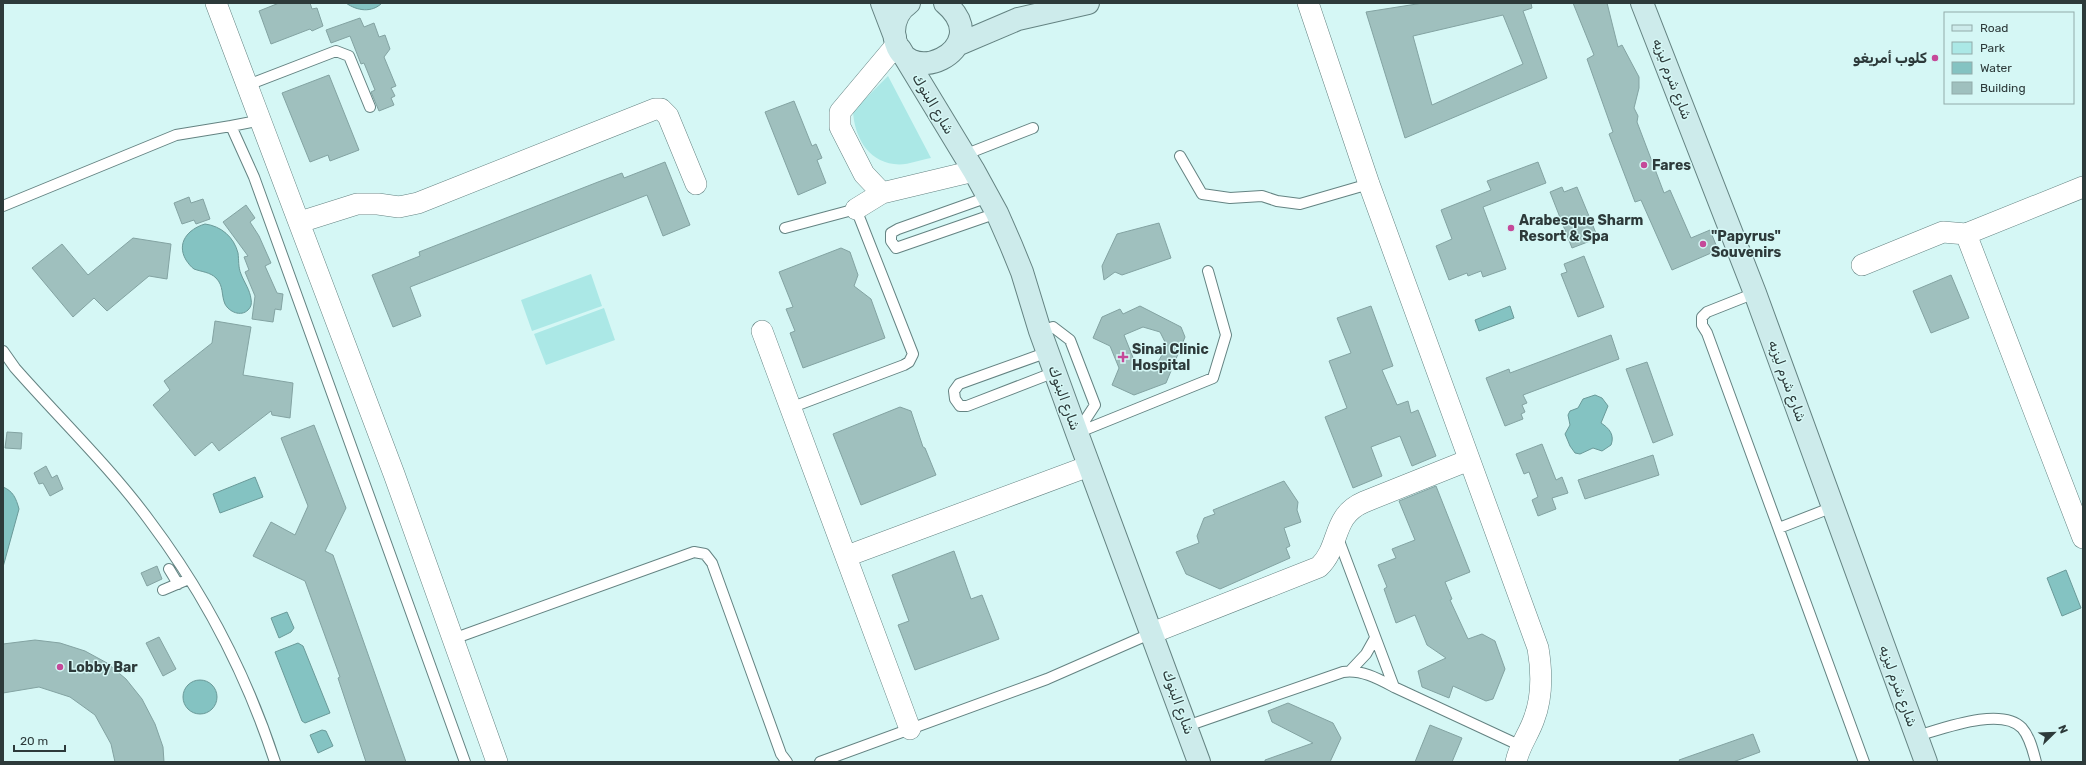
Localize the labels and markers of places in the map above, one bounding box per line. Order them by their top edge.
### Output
place label: كلوب أمريغو [1853,50,1927,67]
marker: كلوب أمريغو [1930,53,1940,63]
place label: Fares [1652,157,1691,174]
marker: Fares [1639,160,1649,170]
place label: Arabesque Sharm Resort & Spa [1519,212,1644,245]
marker: Arabesque Sharm Resort & Spa [1506,223,1516,233]
place label: "Papyrus" Souvenirs [1711,228,1782,261]
marker: "Papyrus" Souvenirs [1698,239,1708,249]
place label: Sinai Clinic Hospital [1132,341,1209,374]
marker: Sinai Clinic Hospital [1117,351,1129,363]
place label: Lobby Bar [68,659,138,676]
marker: Lobby Bar [55,662,65,672]

